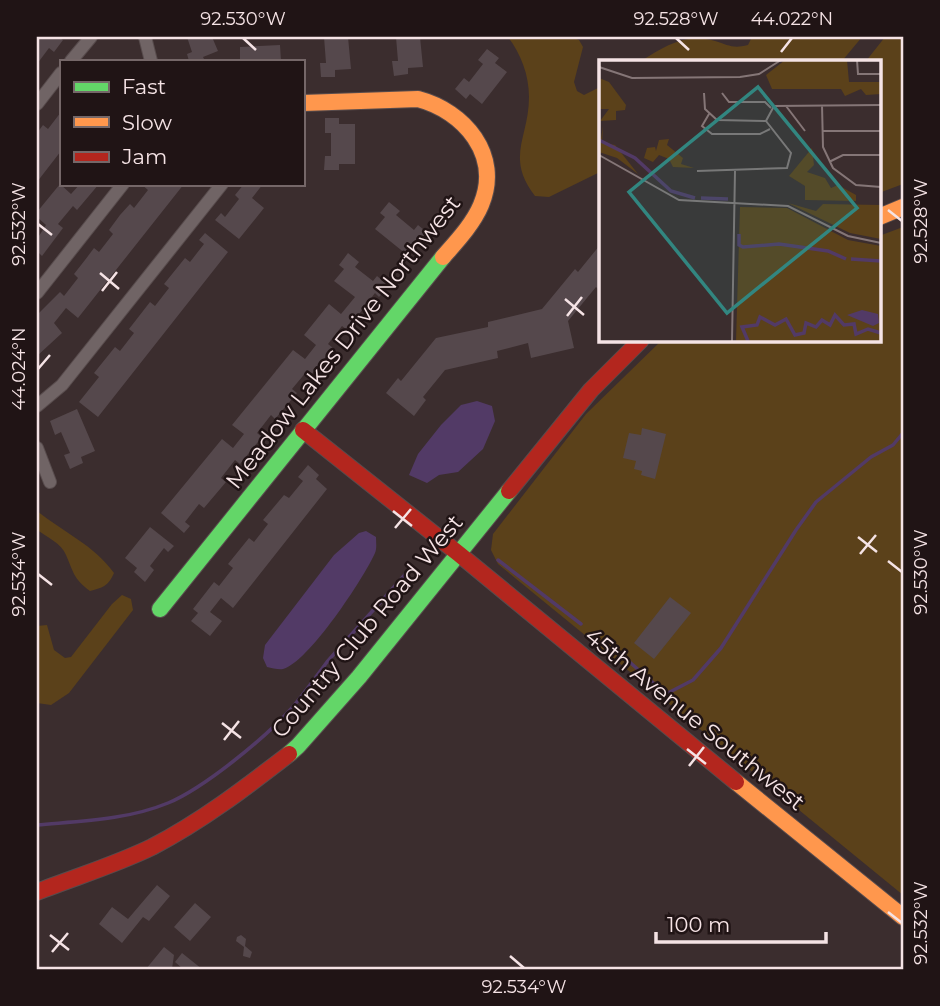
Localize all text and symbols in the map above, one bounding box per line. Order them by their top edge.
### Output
text: 92.530°W [200,8,286,30]
text: 92.528°W [633,8,719,30]
text: 44.022°N [751,8,833,30]
legend [60,60,304,186]
inset map [599,60,880,341]
text: Fast [122,74,166,99]
text: Slow [122,110,172,135]
text: Jam [121,144,167,169]
text: 92.528°W [910,178,932,264]
text: 92.532°W [8,182,30,266]
street label: Meadow Lakes Drive Northwest [220,190,466,494]
text: 44.024°N [8,327,30,411]
street label: Country Club Road West [265,509,469,743]
text: 92.530°W [910,529,932,615]
text: 92.534°W [8,532,30,616]
street label: 45th Avenue Southwest [579,622,811,816]
text: 92.532°W [910,881,932,965]
scale bar [656,901,826,945]
text: 100 m [667,912,730,937]
text: 92.534°W [482,976,566,998]

